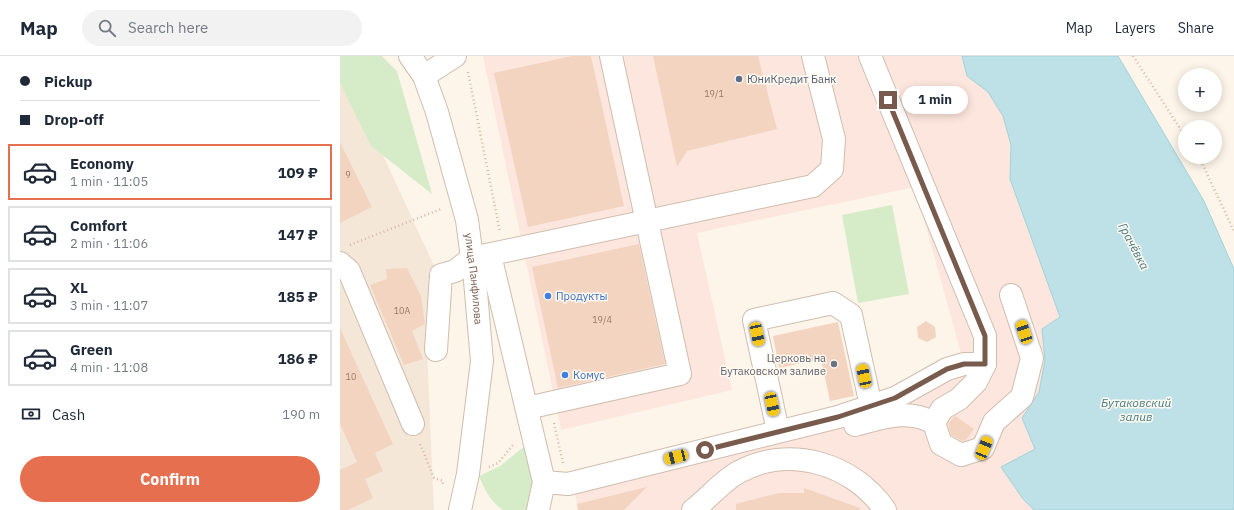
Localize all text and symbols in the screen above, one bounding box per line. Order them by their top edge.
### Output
search box [82,10,362,46]
text: Map [20,16,58,40]
icon: search [96,17,118,39]
text: Search here [128,18,208,37]
text: Map [1066,19,1093,37]
text: Layers [1115,19,1156,37]
text: Share [1178,19,1214,37]
map controls [1178,68,1222,164]
button: + [1178,68,1222,112]
text: Pickup [44,72,92,91]
place label: ЮниКредит Банк [747,72,836,86]
marker: ЮниКредит Банк [734,74,744,84]
callout: 1 min [902,86,968,114]
house number: 19/1 [704,88,724,99]
route end [879,91,897,109]
text: 1 min [918,91,952,108]
text: Drop-off [44,110,104,129]
button: − [1178,120,1222,164]
icon: car [22,154,58,190]
text: Economy [70,154,134,173]
text: 109 ₽ [278,163,318,182]
house number: 9 [345,169,351,180]
text: 1 min · 11:05 [70,173,148,190]
icon: car [22,216,58,252]
text: Comfort [70,216,127,235]
water label: Грачёвка [1115,220,1153,272]
text: 147 ₽ [278,225,318,244]
street label: улица Панфилова [462,232,486,325]
text: 2 min · 11:06 [70,235,148,252]
icon: car [22,278,58,314]
text: XL [70,278,88,297]
text: 185 ₽ [278,287,318,306]
place label: Продукты [556,289,607,303]
marker: Продукты [543,291,553,301]
text: 3 min · 11:07 [70,297,148,314]
house number: 10А [394,305,411,316]
house number: 19/4 [592,314,612,325]
car [1015,319,1033,345]
car [749,321,765,347]
icon: car [22,340,58,376]
text: Green [70,340,113,359]
text: 186 ₽ [278,349,318,368]
place label: Церковь на Бутаковском заливе [720,351,826,378]
text: 4 min · 11:08 [70,359,148,376]
marker: Церковь на Бутаковском заливе [829,359,839,369]
car [856,363,872,389]
place label: Комус [573,368,605,382]
marker: Комус [560,370,570,380]
house number: 10 [346,371,356,382]
car [764,391,780,417]
water label: Бутаковский залив [1101,395,1171,424]
icon: cash [20,403,42,425]
text: Cash [52,405,85,424]
text: 190 m [282,406,320,423]
car [974,435,994,461]
route start [696,441,714,459]
car [663,448,689,466]
button: Confirm [20,456,320,502]

